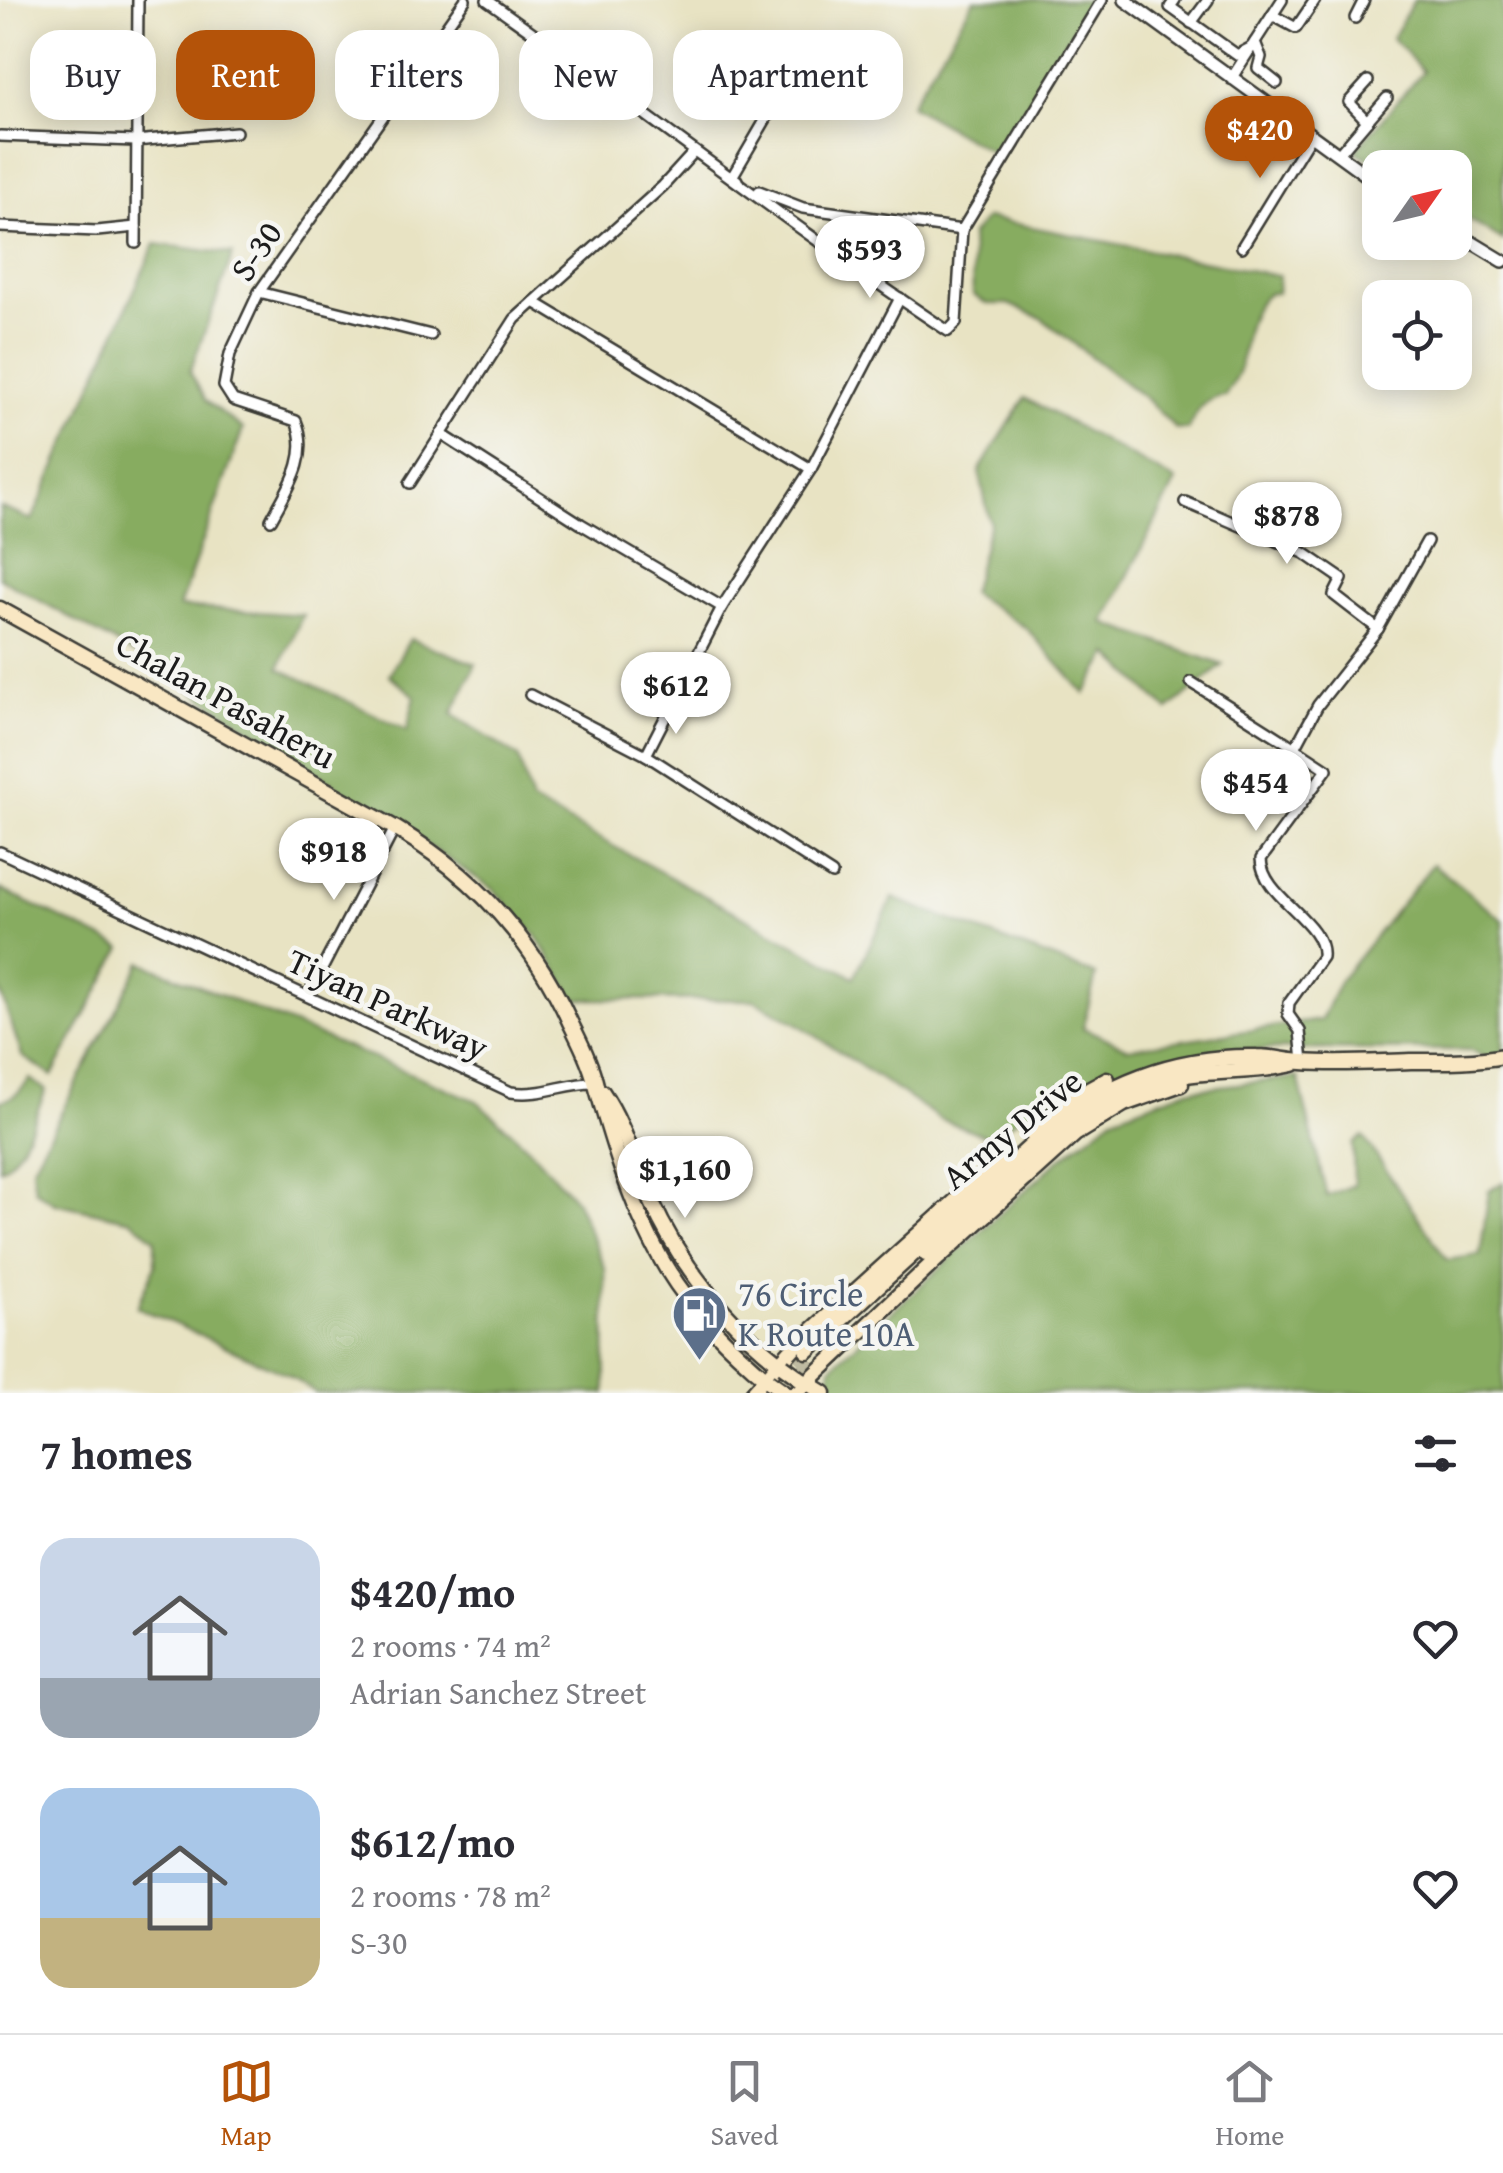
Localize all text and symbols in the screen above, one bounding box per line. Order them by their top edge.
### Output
chip: Buy [30,30,156,120]
chip: Rent [176,30,315,120]
chip: Filters [335,30,499,120]
chip: New [519,30,653,120]
chip: Apartment [673,30,903,120]
pin: $420 [1201,96,1319,181]
text: $420 [1227,105,1293,152]
north arrow [1362,150,1472,260]
map controls [1362,150,1472,390]
street label: S-30 [217,210,294,291]
pin: $593 [811,216,929,301]
text: $593 [837,225,903,272]
button: locate [1362,280,1472,390]
pin: $878 [1228,482,1346,567]
text: $878 [1254,491,1320,538]
street label: Chalan Pasaheru [107,618,345,781]
pin: $612 [617,652,735,737]
text: $612 [643,661,709,708]
pin: $454 [1197,749,1315,834]
text: $454 [1223,758,1289,805]
pin: $918 [275,818,393,903]
text: $918 [301,827,367,874]
street label: Tiyan Parkway [280,935,497,1073]
street label: Army Drive [930,1056,1093,1201]
pin: $1,160 [604,1136,766,1221]
text: $1,160 [639,1145,731,1192]
place label: 76 Circle K Route 10A [738,1268,915,1359]
fuel station icon: 76 Circle K Route 10A [669,1284,729,1363]
text: 7 homes [40,1423,193,1484]
icon: filters [1408,1426,1463,1481]
text: $420/mo [350,1561,515,1622]
icon: home [120,1578,240,1698]
icon: heart [1408,1611,1463,1666]
text: 2 rooms · 74 m² [350,1622,551,1669]
text: Adrian Sanchez Street [350,1669,646,1716]
text: $612/mo [350,1811,515,1872]
icon: home [120,1828,240,1948]
icon: heart [1408,1861,1463,1916]
text: 2 rooms · 78 m² [350,1872,551,1919]
text: S-30 [350,1919,407,1966]
tab: Map [219,2054,274,2155]
tab: Saved [711,2054,778,2155]
tab: Home [1216,2054,1284,2155]

